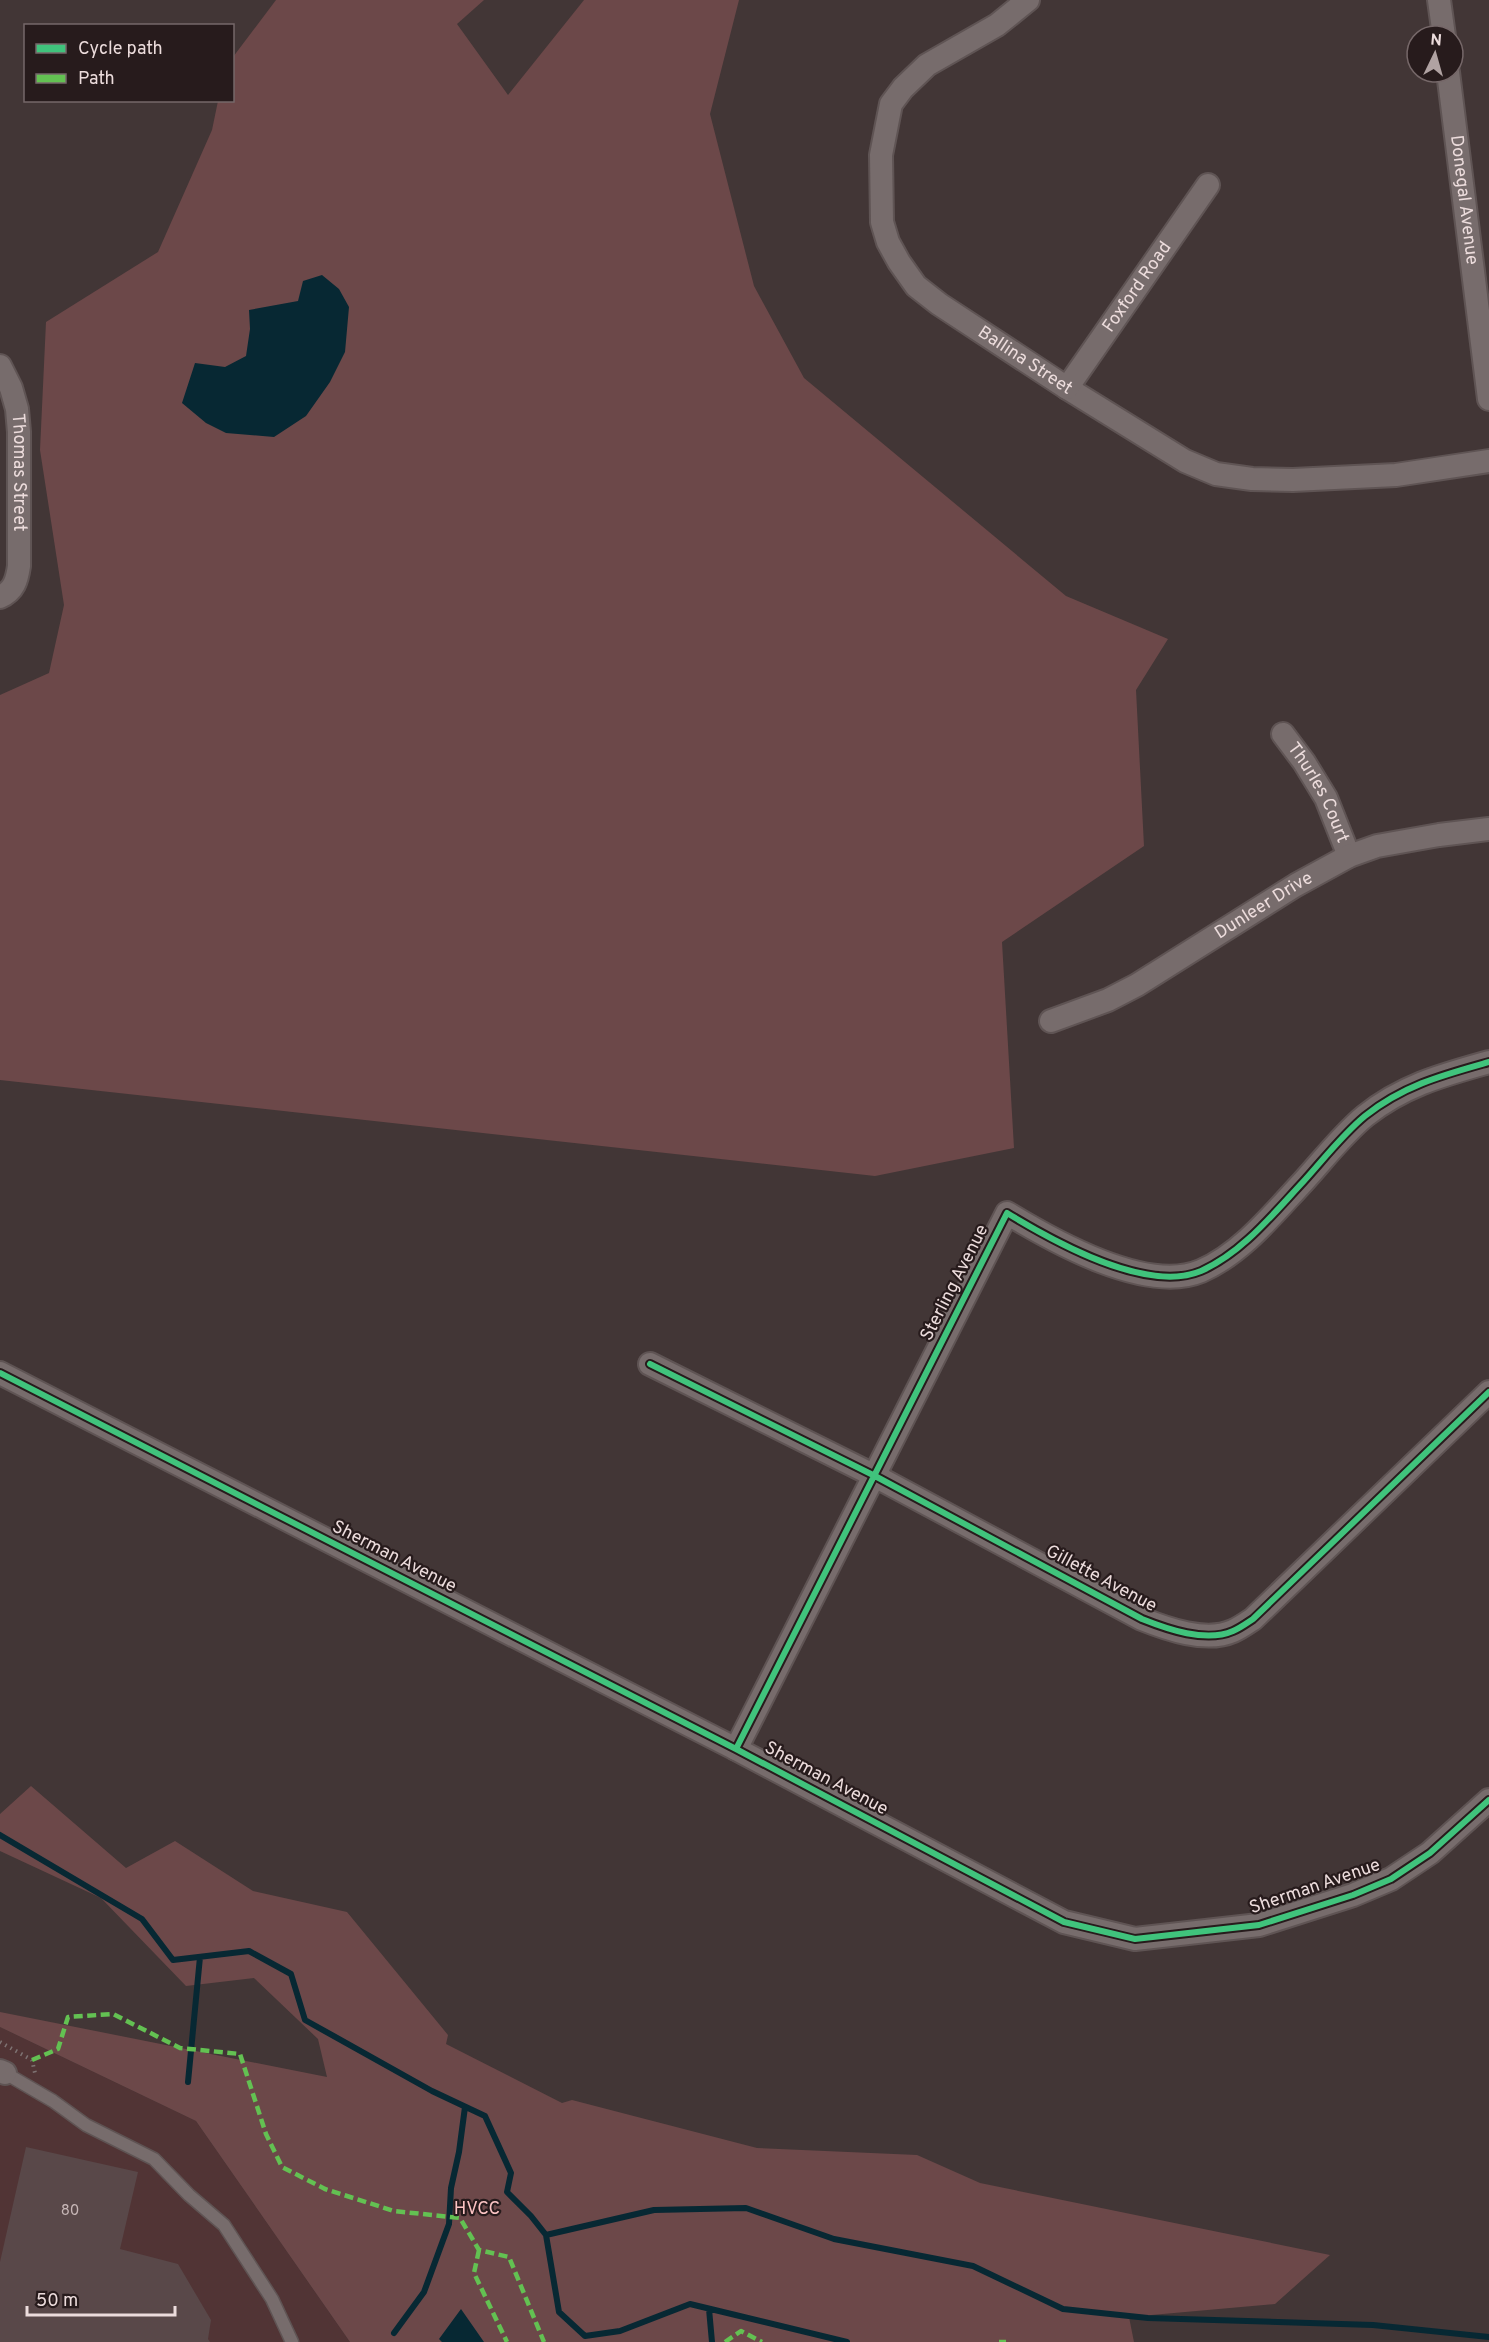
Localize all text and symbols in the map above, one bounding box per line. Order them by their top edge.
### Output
legend [24,24,234,102]
north arrow [1405,24,1465,84]
text: N [1430,31,1443,52]
text: Cycle path [78,38,163,61]
text: Path [78,68,115,91]
street label: Donegal Avenue [1445,134,1484,266]
street label: Foxford Road [1098,237,1177,337]
street label: Ballina Street [973,321,1077,400]
street label: Thomas Street [6,413,31,531]
street label: Thurles Court [1282,738,1354,846]
street label: Dunleer Drive [1210,867,1317,945]
street label: Sterling Avenue [916,1221,994,1345]
street label: Sherman Avenue [328,1516,460,1598]
street label: Gillette Avenue [1042,1540,1160,1618]
street label: Sherman Avenue [760,1737,892,1821]
street label: Sherman Avenue [1247,1854,1383,1920]
park label: HVCC [454,2198,500,2221]
house number: 80 [61,2202,79,2221]
scale bar [27,2279,176,2317]
text: 50 m [36,2290,78,2313]

